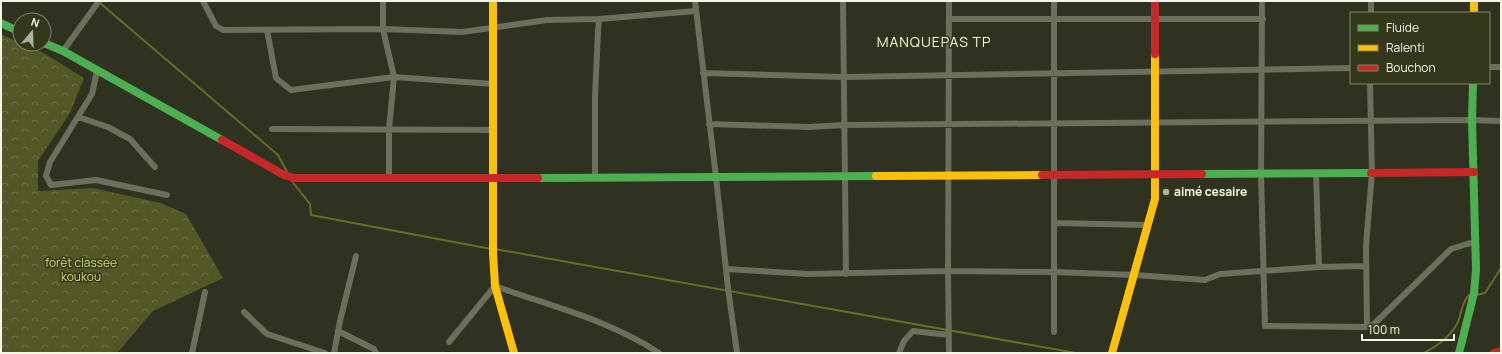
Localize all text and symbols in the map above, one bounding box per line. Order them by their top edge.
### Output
north arrow [12,12,52,52]
legend [1350,12,1490,84]
text: N [29,14,42,30]
text: Fluide [1386,19,1419,36]
district label: MANQUEPAS TP [877,32,991,51]
text: Ralenti [1386,39,1425,56]
text: Bouchon [1386,59,1436,76]
place label: aimé cesaire [1174,183,1247,200]
marker: aimé cesaire [1161,187,1171,197]
park label: forêt classée koukou [45,254,117,285]
scale bar [1362,316,1454,342]
text: 100 m [1368,321,1400,338]

